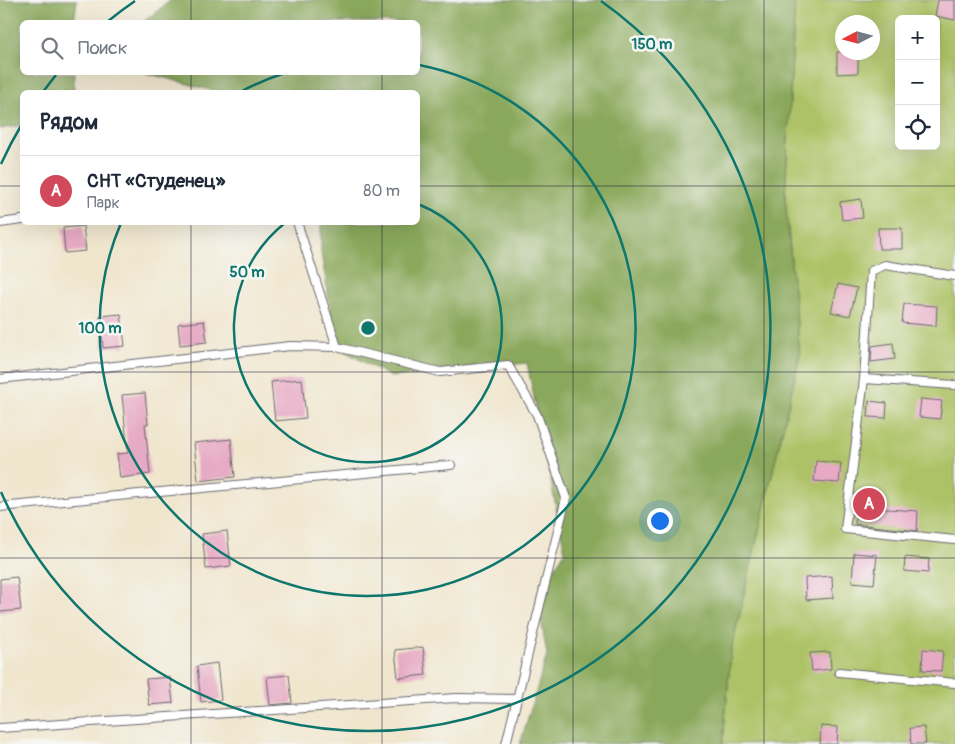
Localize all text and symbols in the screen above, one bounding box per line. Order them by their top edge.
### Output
north arrow [835,15,880,60]
map controls [895,15,940,150]
button: + [895,15,940,60]
search box [20,20,420,75]
icon: search [38,34,66,62]
text: 150 m [632,35,672,54]
text: Поиск [78,36,128,60]
button: − [895,60,940,105]
button: locate [895,105,940,150]
text: Рядом [40,109,98,136]
text: СНТ «Студенец» [87,169,225,193]
text: A [51,181,61,201]
text: 80 m [363,181,400,201]
text: Парк [87,193,120,213]
text: 50 m [230,263,264,282]
text: 100 m [79,319,121,338]
centre of rings [359,319,377,337]
pin: A [853,485,885,523]
your location [647,508,673,534]

